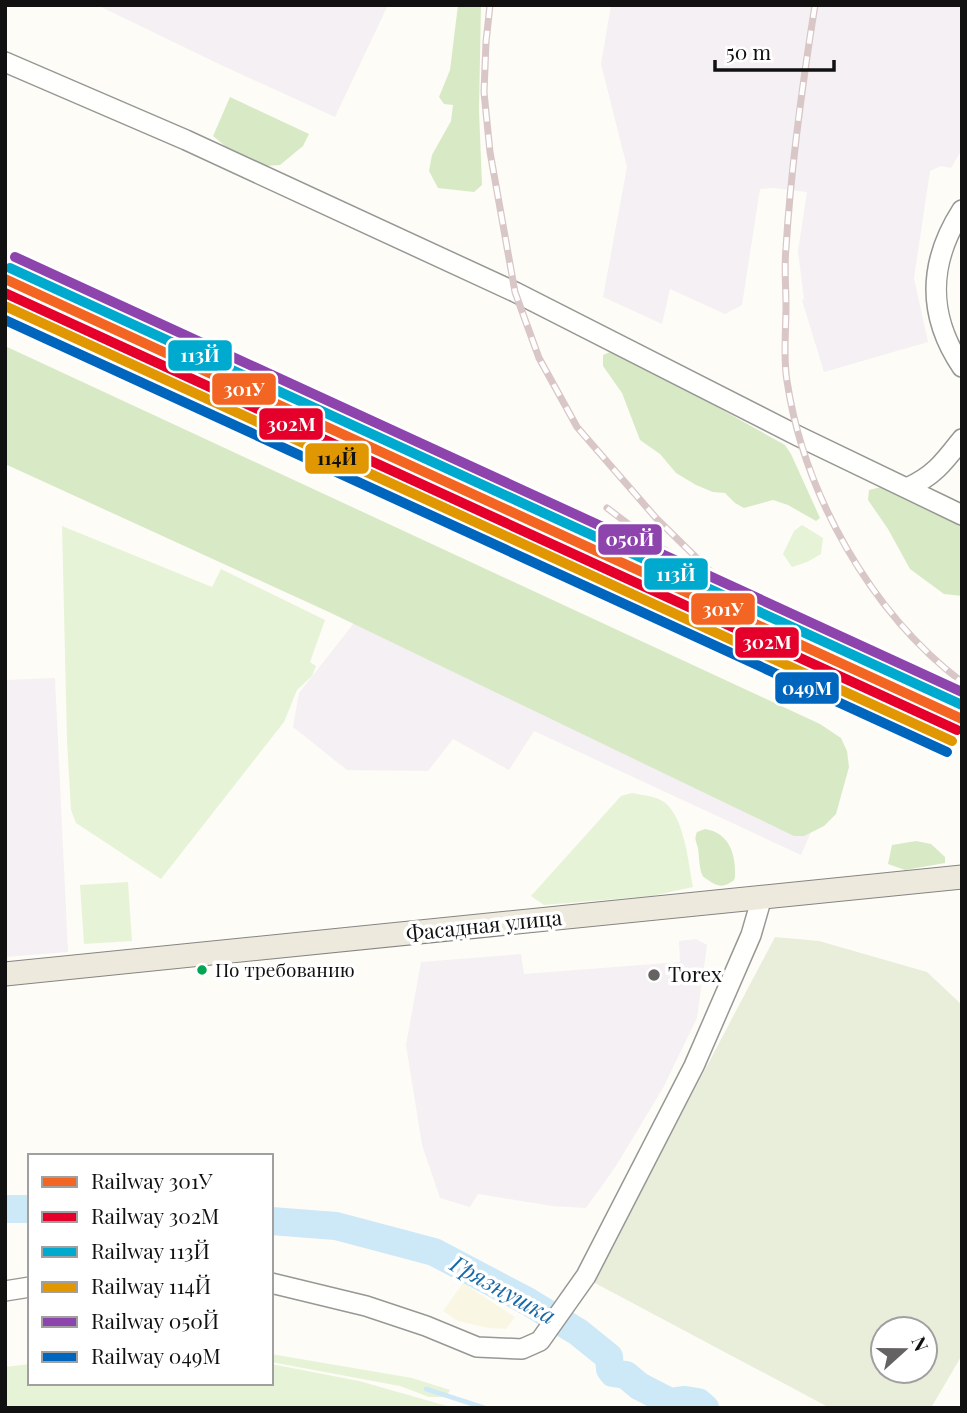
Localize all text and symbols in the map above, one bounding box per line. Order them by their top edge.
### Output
scale bar [715,28,834,72]
text: 50 m [726,37,772,65]
line badge: 113Й [167,339,233,372]
text: 113Й [180,341,220,367]
line badge: 301У [211,372,277,406]
text: 301У [223,375,265,401]
line badge: 302М [258,407,324,441]
text: 302М [266,410,316,436]
line badge: 114Й [304,442,370,475]
text: 114Й [317,444,357,470]
line badge: 050Й [597,523,663,556]
text: 050Й [606,525,654,551]
line badge: 113Й [643,557,709,591]
text: 113Й [656,560,696,586]
line badge: 301У [690,592,756,626]
text: 301У [702,595,744,621]
line badge: 302М [734,626,800,659]
text: 302М [742,628,792,654]
line badge: 049М [774,671,840,705]
text: 049М [782,674,832,700]
street label: Фасадная улица [405,902,564,946]
place label: По требованию [215,956,355,982]
place label: Torex [668,959,722,987]
marker: По требованию [195,963,209,977]
marker: Torex [646,967,662,983]
legend [28,1154,273,1385]
text: Railway 301У [91,1166,213,1194]
text: Railway 302М [91,1201,219,1229]
text: Railway 113Й [91,1236,210,1264]
water label: Грязнушка [445,1247,562,1330]
text: Railway 114Й [91,1271,211,1299]
text: Railway 050Й [91,1306,219,1334]
north arrow [869,1315,939,1385]
text: N [906,1332,935,1355]
text: Railway 049М [91,1341,221,1369]

